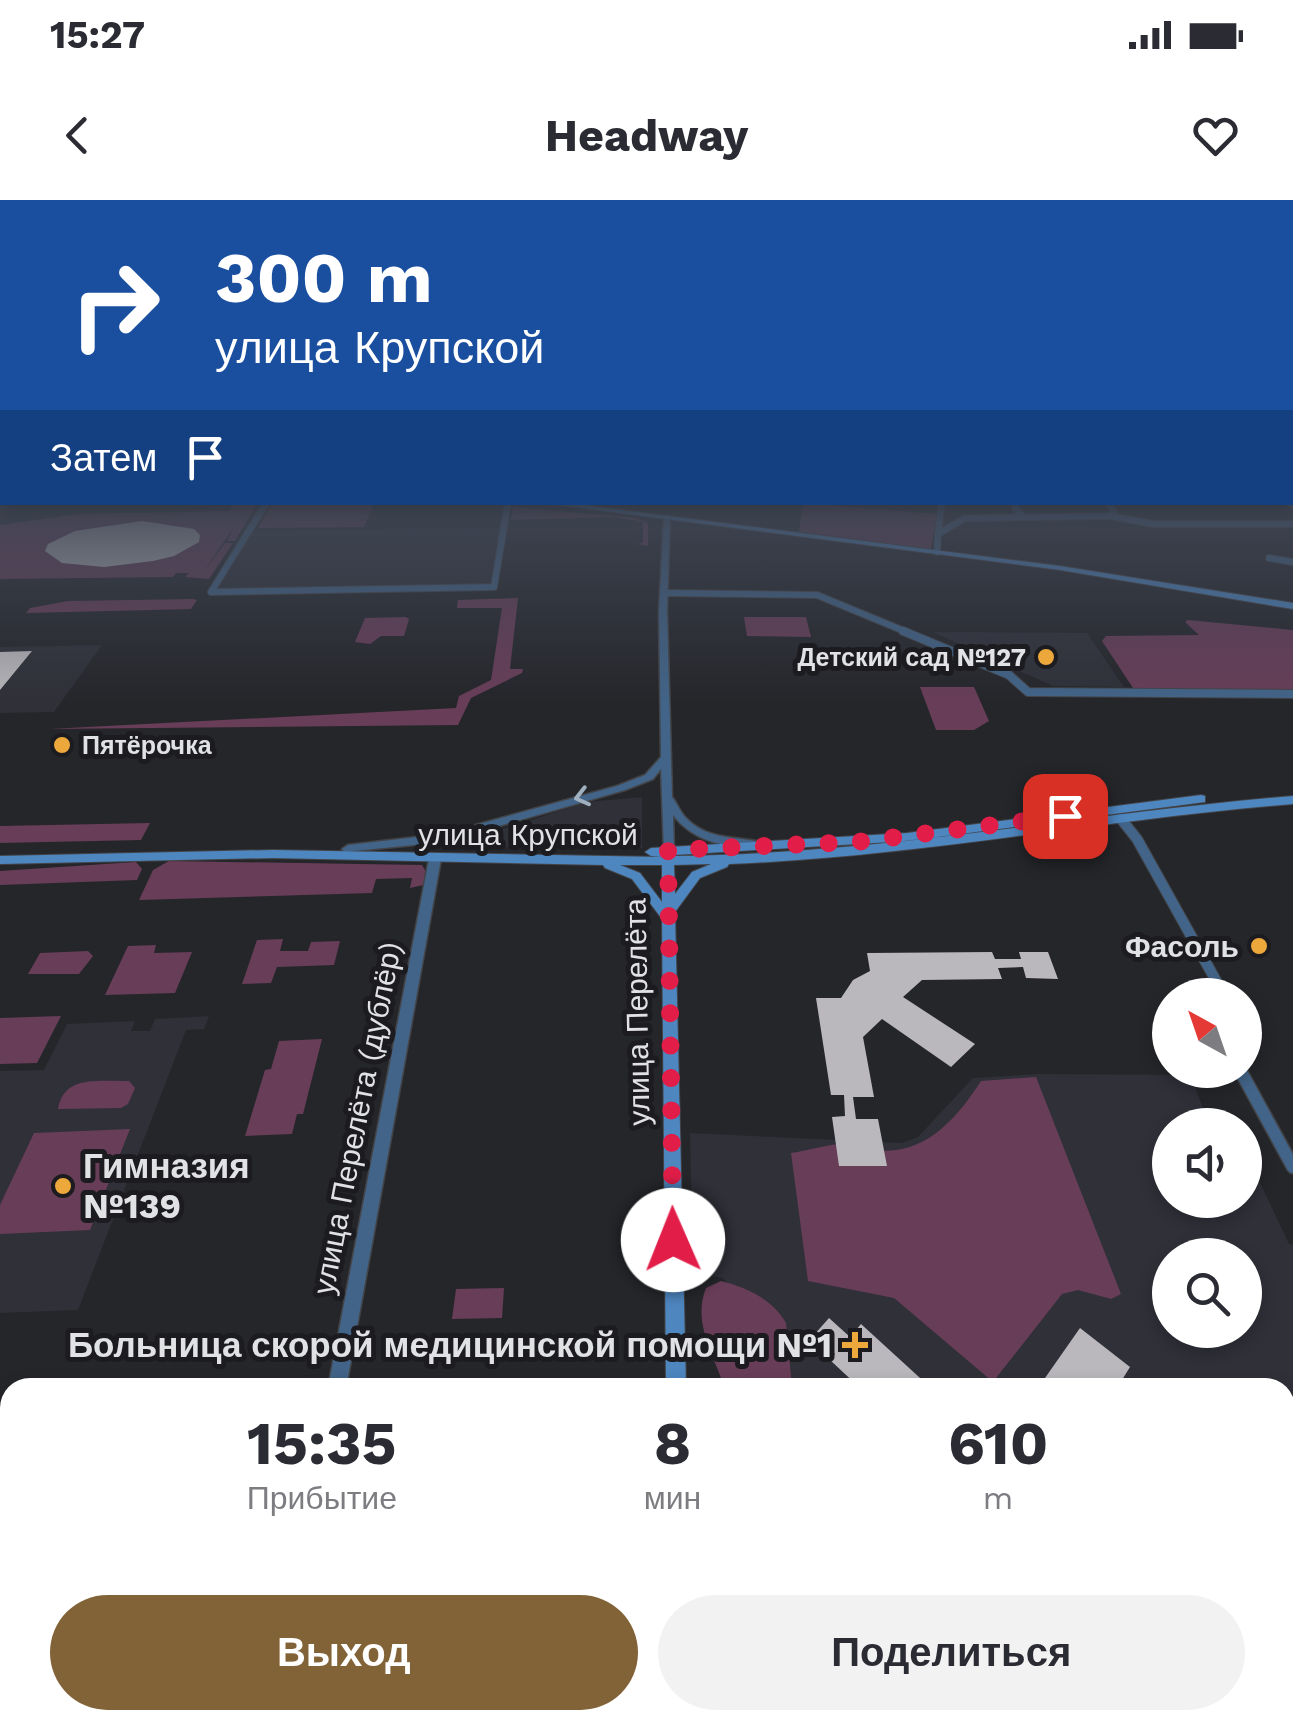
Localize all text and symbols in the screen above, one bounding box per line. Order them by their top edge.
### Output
text: 15:27 [50,13,145,57]
icon: back [50,108,105,163]
icon: heart [1188,108,1243,163]
text: Headway [545,109,748,162]
text: 300 m [215,237,433,319]
icon: right [50,240,180,370]
text: улица Крупской [215,321,545,374]
icon: arrive [178,430,233,485]
text: Затем [50,436,158,480]
place label: Детский сад №127 [797,643,1026,672]
marker: Детский сад №127 [1035,646,1057,668]
place label: Пятёрочка [82,731,213,760]
marker: Пятёрочка [51,734,73,756]
pin [1023,774,1108,859]
one-way arrow [574,785,591,806]
icon: arrive [1038,789,1093,844]
street label: улица Крупской [418,817,638,852]
street label: улица Перелёта [618,898,656,1126]
place label: Фасоль [1125,929,1239,964]
marker: Фасоль [1248,935,1270,957]
street label: улица Перелёта (дублёр) [306,939,408,1297]
north arrow [1152,978,1262,1088]
map controls [1152,978,1262,1348]
button: sound [1152,1108,1262,1218]
place label: Гимназия №139 [83,1145,250,1227]
marker: Гимназия №139 [52,1175,74,1197]
position arrow [621,1188,725,1292]
button: search [1152,1238,1262,1348]
place label: Больница скорой медицинской помощи №1 [68,1324,832,1366]
marker: Больница скорой медицинской помощи №1 [842,1332,868,1358]
text: 15:35 [247,1408,397,1479]
text: 8 [654,1408,691,1479]
text: 610 [948,1408,1048,1479]
text: Прибытие [247,1479,397,1517]
text: мин [644,1479,701,1517]
text: m [983,1479,1013,1517]
button: Выход [50,1595,638,1710]
button: Поделиться [658,1595,1245,1710]

